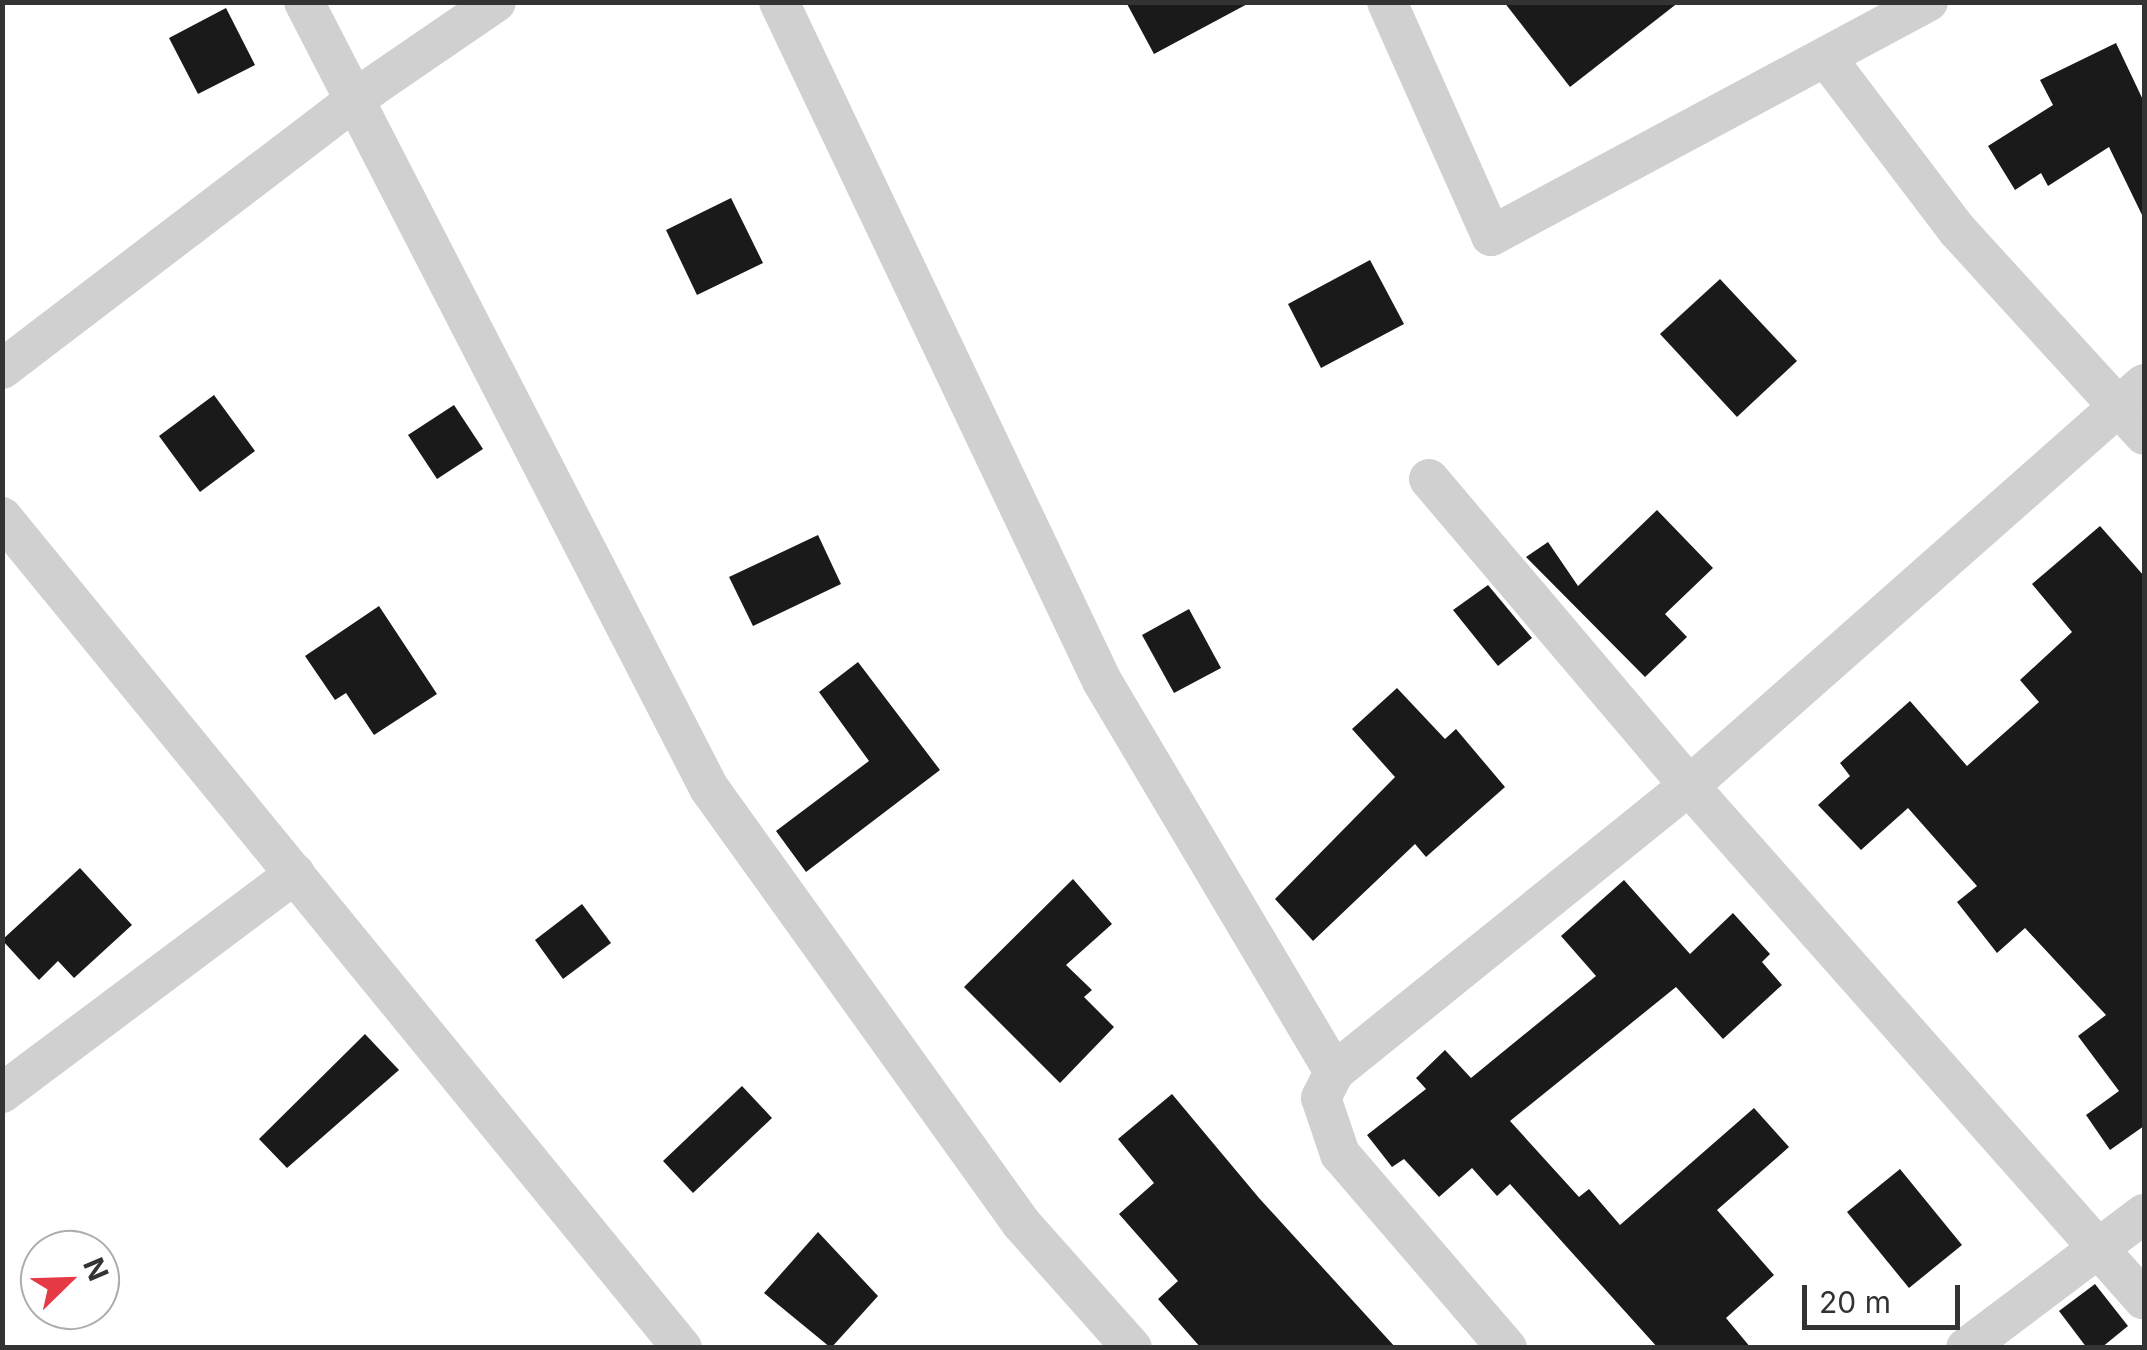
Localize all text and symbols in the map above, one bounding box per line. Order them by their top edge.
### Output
north arrow [20,1230,120,1330]
text: N [76,1253,116,1286]
scale bar [1807,1265,1964,1327]
text: 20 m [1819,1284,1891,1320]

